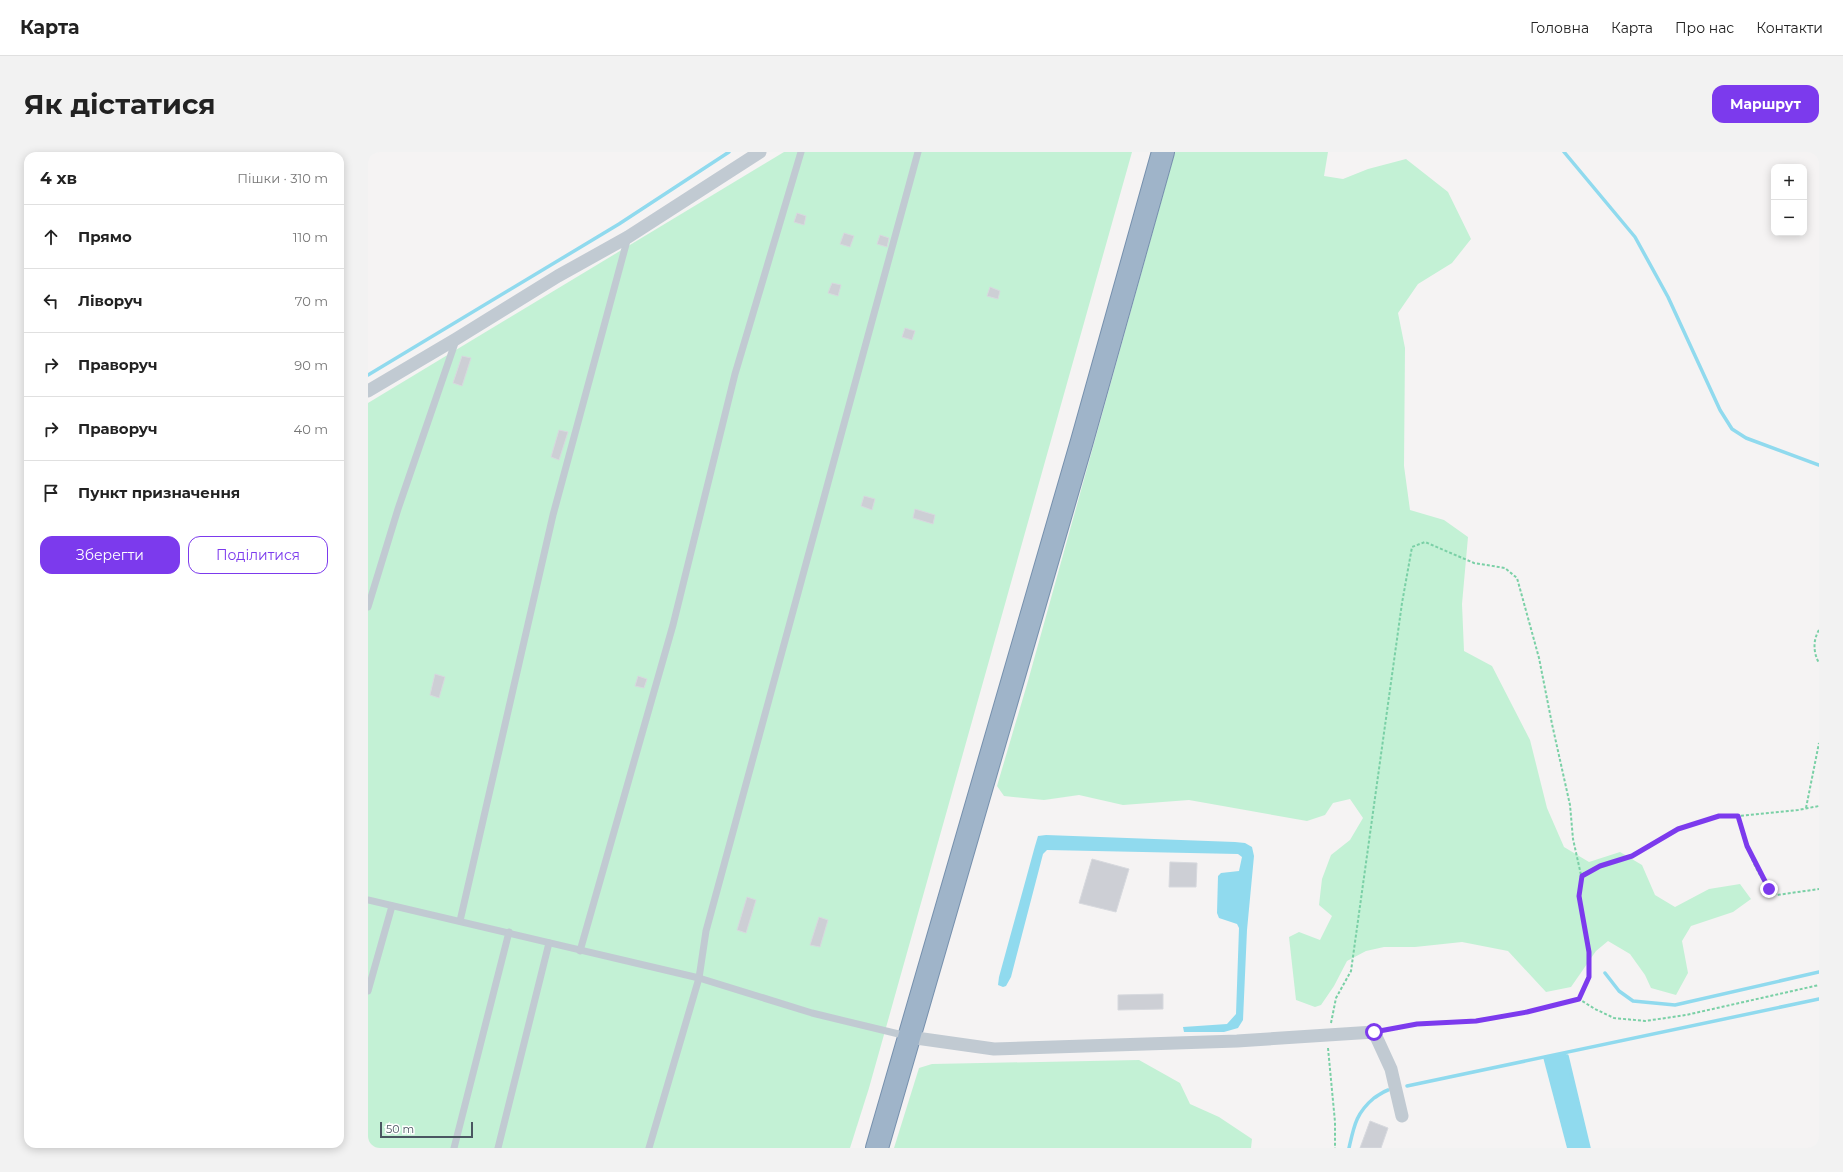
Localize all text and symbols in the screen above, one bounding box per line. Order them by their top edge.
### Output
text: Карта [20,16,80,39]
text: Головна [1530,19,1589,37]
text: Карта [1611,19,1653,37]
text: Про нас [1675,19,1734,37]
text: Контакти [1756,19,1823,37]
button: Маршрут [1712,85,1819,123]
text: Як дістатися [24,87,216,121]
map controls [1771,164,1807,236]
button: + [1771,164,1807,200]
text: 4 хв [40,168,77,188]
text: Пішки · 310 m [237,170,328,186]
button: − [1771,200,1807,236]
icon: ahead [40,226,62,248]
text: Прямо [78,227,132,246]
text: 110 m [293,229,328,245]
icon: left [40,290,62,312]
text: Ліворуч [78,291,143,310]
text: 70 m [295,293,328,309]
icon: right [40,354,62,376]
text: Праворуч [78,355,158,374]
text: 90 m [294,357,328,373]
icon: right [40,418,62,440]
text: Праворуч [78,419,158,438]
text: 40 m [294,421,328,437]
icon: arrive [40,482,62,504]
text: Пункт призначення [78,483,240,502]
button: Зберегти [40,536,180,574]
button: Поділитися [188,536,328,574]
route end [1760,880,1778,898]
route start [1365,1023,1383,1041]
scale bar [380,1120,473,1139]
text: 50 m [386,1122,414,1136]

